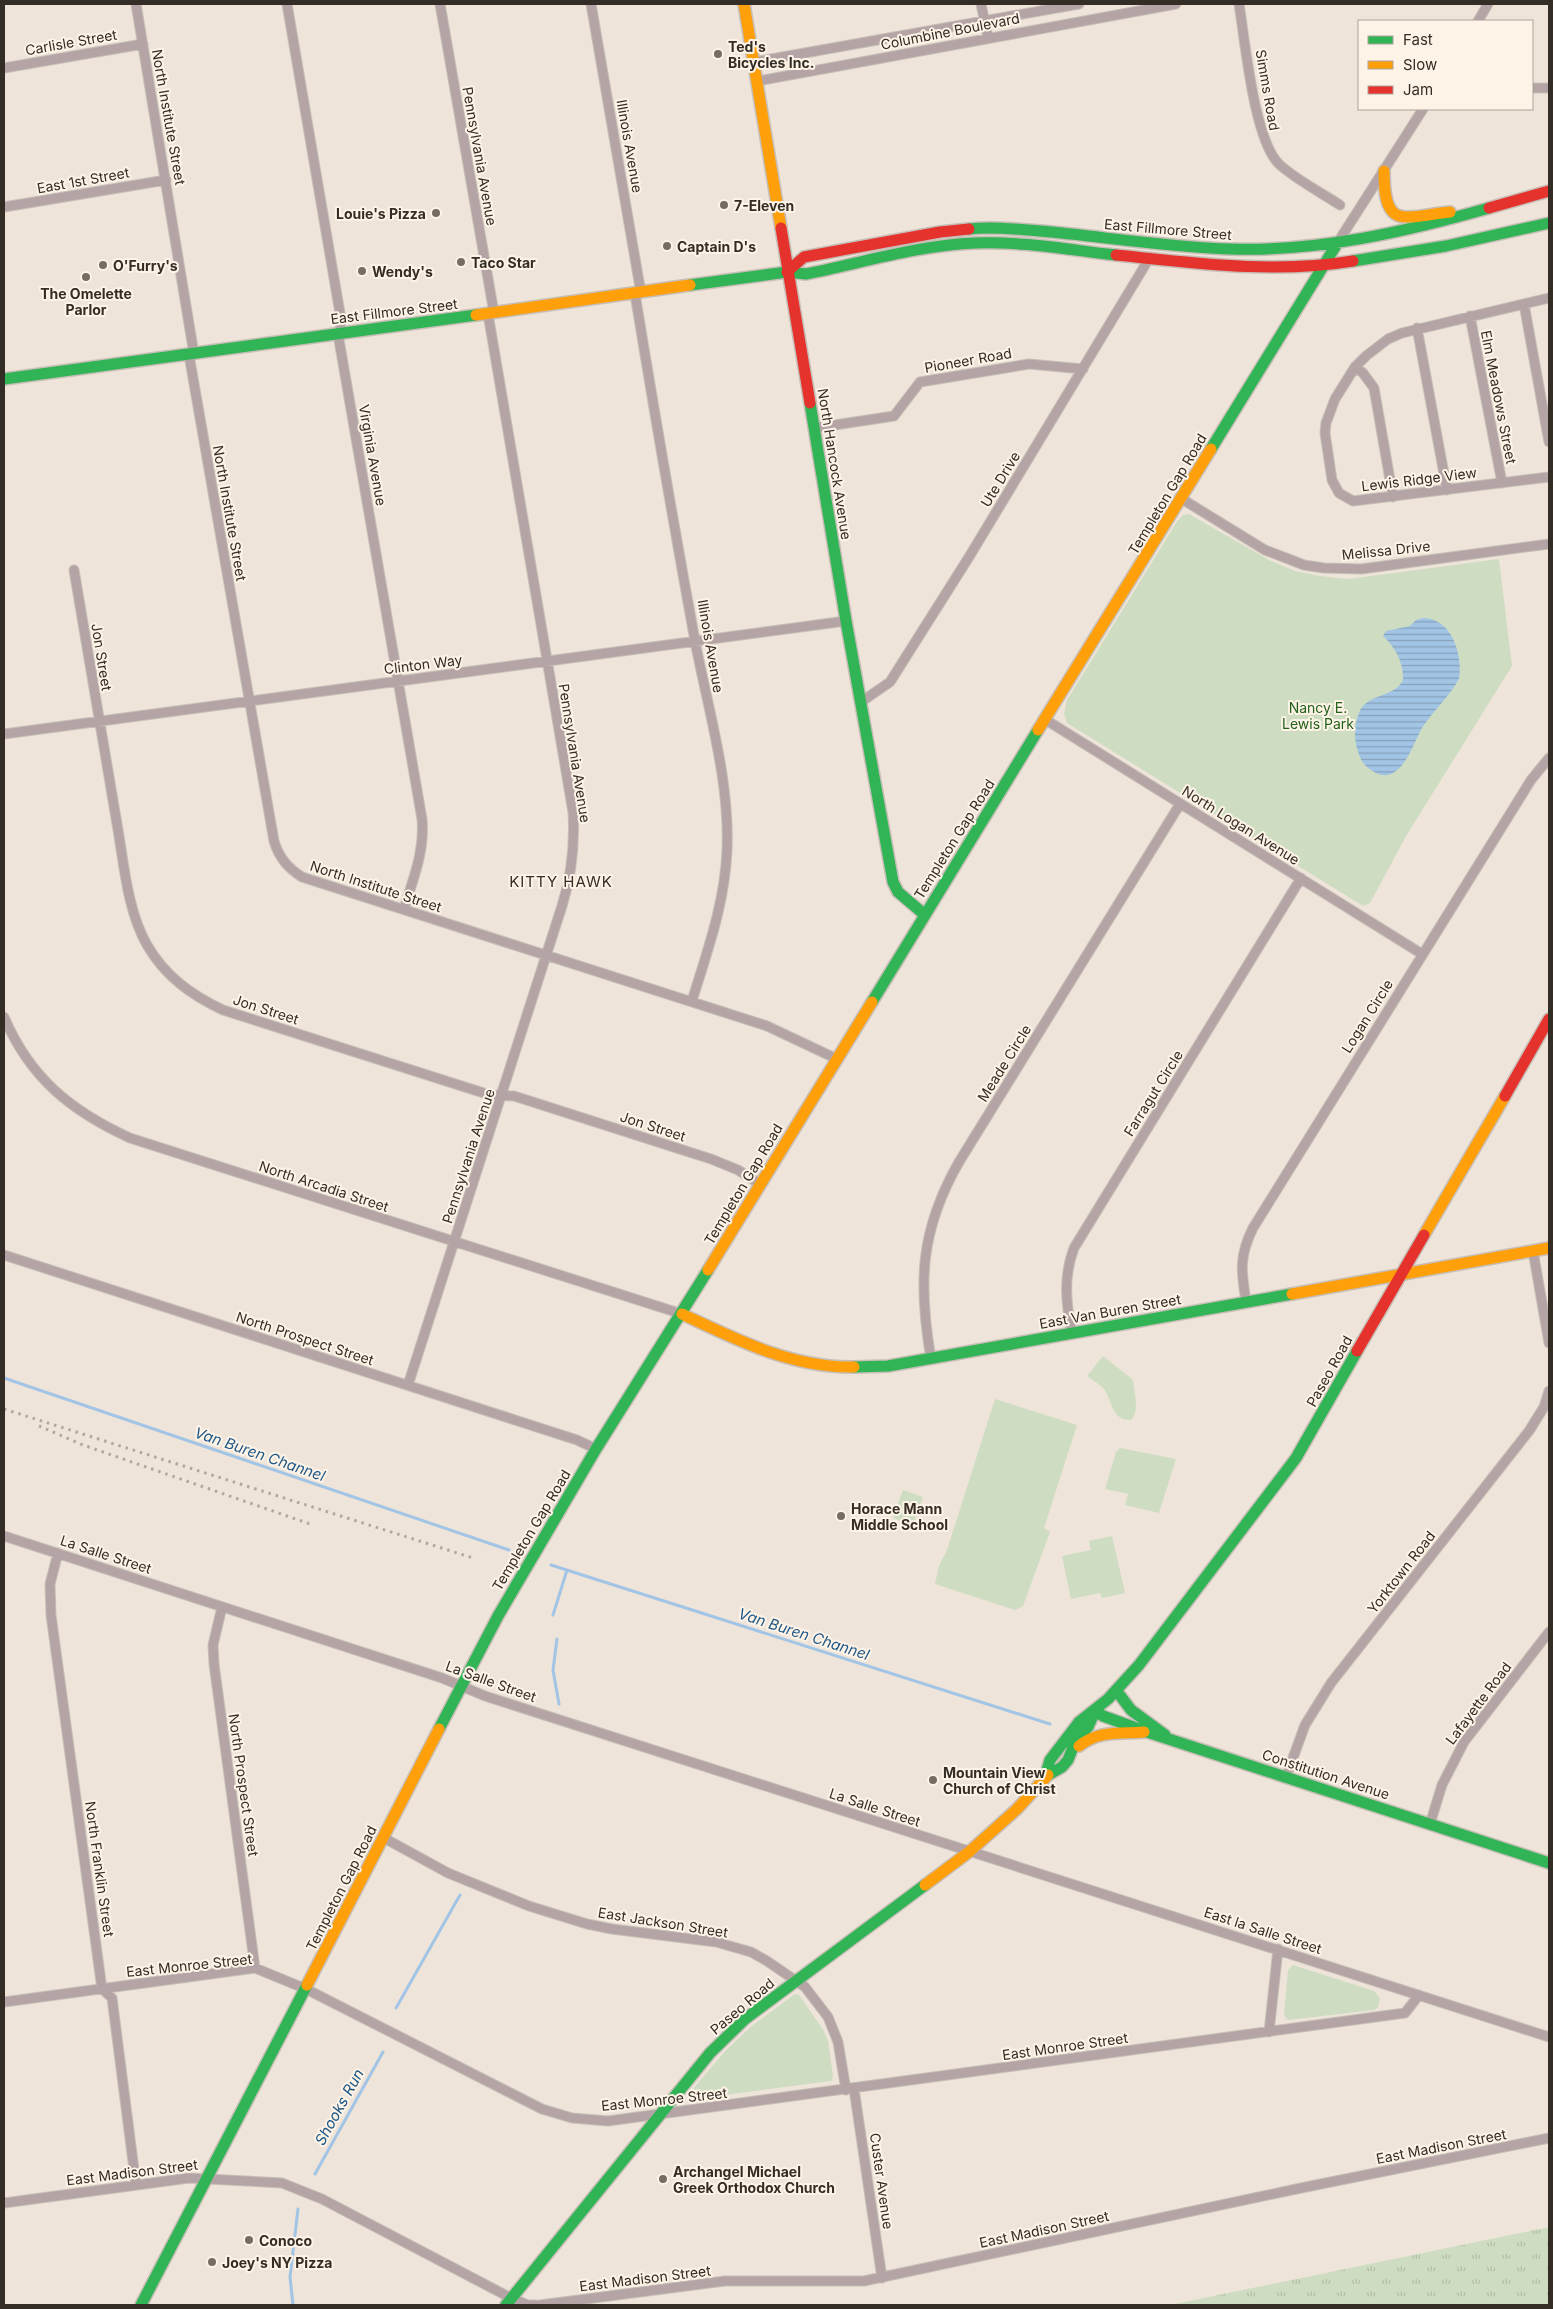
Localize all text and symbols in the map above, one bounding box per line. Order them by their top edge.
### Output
street label: Columbine Boulevard [879,9,1021,53]
legend [1358,20,1533,110]
street label: Carlisle Street [24,26,119,58]
text: Fast [1403,30,1433,49]
place label: Ted's Bicycles Inc. [728,38,814,71]
street label: North Institute Street [149,48,189,187]
marker: Ted's Bicycles Inc. [712,48,724,60]
street label: Simms Road [1253,48,1283,132]
text: Slow [1403,55,1437,74]
text: Jam [1403,80,1433,99]
street label: Pennsylvania Avenue [459,85,501,227]
street label: Illinois Avenue [613,98,647,194]
street label: East 1st Street [36,163,131,196]
place label: 7-Eleven [734,197,794,214]
marker: 7-Eleven [718,199,730,211]
place label: Louie's Pizza [336,205,426,222]
marker: Louie's Pizza [430,207,442,219]
street label: East Fillmore Street [1104,215,1233,243]
place label: Captain D's [677,238,756,255]
marker: Captain D's [661,240,673,252]
place label: Taco Star [471,254,536,271]
marker: Taco Star [455,256,467,268]
place label: O'Furry's [113,257,178,274]
marker: O'Furry's [97,259,109,271]
place label: Wendy's [372,263,433,280]
marker: Wendy's [356,265,368,277]
marker: The Omelette Parlor [80,271,92,283]
place label: The Omelette Parlor [40,285,132,318]
street label: East Fillmore Street [329,295,459,327]
street label: Elm Meadows Street [1478,329,1520,466]
street label: Pioneer Road [923,344,1013,376]
street label: North Hancock Avenue [815,387,855,541]
street label: Virginia Avenue [356,403,390,507]
street label: Templeton Gap Road [1124,430,1210,558]
street label: North Institute Street [210,444,250,583]
street label: Ute Drive [977,448,1023,510]
street label: Lewis Ridge View [1360,463,1478,495]
street label: Melissa Drive [1341,537,1431,563]
street label: Illinois Avenue [694,598,728,694]
street label: Jon Street [88,622,116,692]
street label: Clinton Way [383,651,463,677]
street label: Pennsylvania Avenue [556,682,594,824]
park label: Nancy E. Lewis Park [1282,699,1354,732]
street label: Templeton Gap Road [910,776,998,902]
street label: North Logan Avenue [1179,782,1303,868]
street label: North Institute Street [308,857,444,915]
district label: KITTY HAWK [509,872,613,891]
street label: Logan Circle [1338,976,1396,1056]
street label: Jon Street [231,990,301,1028]
street label: Meade Circle [974,1021,1034,1105]
street label: Farragut Circle [1120,1047,1186,1139]
street label: Pennsylvania Avenue [438,1086,498,1226]
street label: Jon Street [618,1107,688,1145]
street label: Templeton Gap Road [700,1120,786,1248]
street label: North Arcadia Street [257,1157,391,1215]
street label: East Van Buren Street [1038,1290,1183,1332]
street label: North Prospect Street [234,1308,376,1368]
street label: Paseo Road [1303,1333,1355,1409]
water label: Van Buren Channel [192,1423,328,1485]
street label: Templeton Gap Road [488,1466,574,1594]
place label: Horace Mann Middle School [851,1500,948,1533]
marker: Horace Mann Middle School [835,1510,847,1522]
street label: Yorktown Road [1364,1527,1438,1617]
street label: La Salle Street [58,1531,154,1577]
water label: Van Buren Channel [736,1604,872,1664]
street label: La Salle Street [443,1657,539,1705]
street label: Lafayette Road [1442,1658,1514,1748]
street label: North Prospect Street [226,1713,262,1858]
street label: Constitution Avenue [1260,1745,1392,1803]
place label: Mountain View Church of Christ [943,1764,1056,1797]
marker: Mountain View Church of Christ [927,1774,939,1786]
street label: La Salle Street [827,1784,923,1830]
street label: North Franklin Street [82,1800,118,1938]
street label: Templeton Gap Road [302,1823,380,1953]
street label: East Jackson Street [597,1903,730,1941]
street label: East la Salle Street [1202,1903,1324,1957]
street label: East Monroe Street [125,1950,253,1980]
street label: Paseo Road [706,1974,778,2038]
street label: East Monroe Street [1001,2029,1129,2063]
water label: Shooks Run [310,2065,368,2148]
street label: East Monroe Street [600,2084,728,2114]
street label: East Madison Street [1375,2125,1508,2167]
street label: Custer Avenue [867,2132,897,2230]
street label: East Madison Street [65,2155,199,2188]
place label: Archangel Michael Greek Orthodox Church [673,2163,835,2196]
marker: Archangel Michael Greek Orthodox Church [657,2173,669,2185]
street label: East Madison Street [978,2207,1111,2251]
place label: Conoco [259,2232,312,2249]
marker: Conoco [243,2234,255,2246]
place label: Joey's NY Pizza [222,2254,332,2271]
marker: Joey's NY Pizza [206,2256,218,2268]
street label: East Madison Street [578,2261,712,2294]

